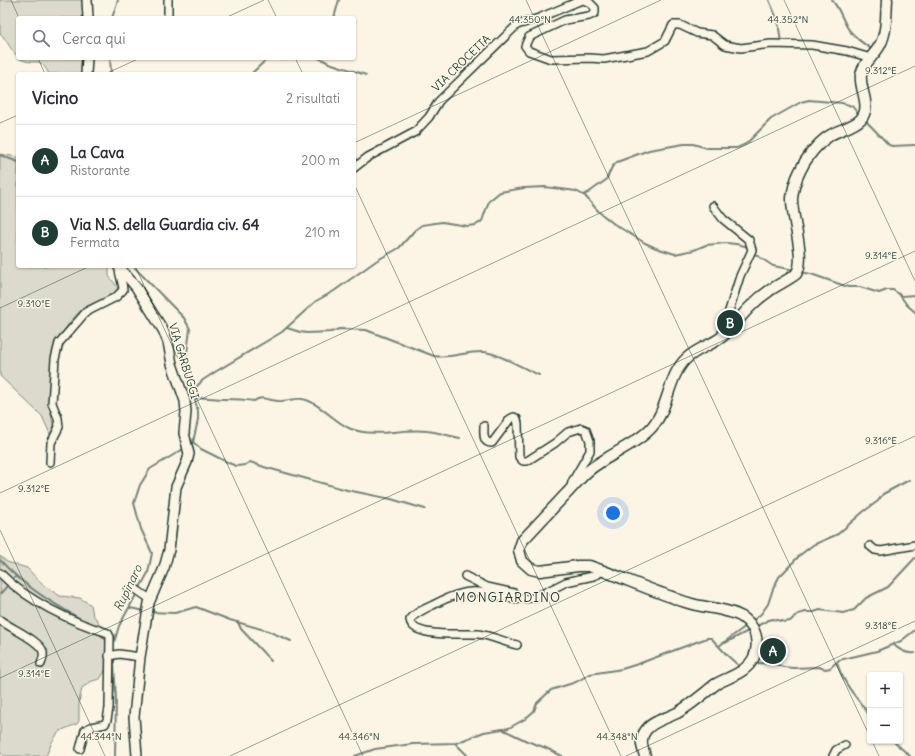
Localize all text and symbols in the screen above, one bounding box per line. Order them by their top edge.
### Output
text: 44.350°N [509,13,551,26]
text: 44.352°N [768,13,808,26]
search box [16,16,356,60]
icon: search [30,27,52,49]
text: Cerca qui [62,29,126,48]
street label: VIA CROCETTA [429,32,493,94]
text: 9.312°E [865,64,897,77]
text: Vicino [32,87,78,109]
text: 2 risultati [286,90,340,107]
text: La Cava [70,143,124,162]
text: A [41,152,49,169]
text: 200 m [301,152,340,169]
text: Ristorante [70,162,130,179]
text: Via N.S. della Guardia civ. 64 [70,215,259,234]
text: B [41,224,49,241]
text: 210 m [305,224,340,241]
text: Fermata [70,234,120,251]
text: 9.314°E [865,249,897,262]
text: 9.310°E [18,297,51,310]
pin: B [717,308,743,338]
street label: VIA GARBUGGI [166,321,202,401]
text: 9.316°E [865,434,897,447]
text: 9.312°E [18,482,50,495]
your location [603,503,623,523]
water label: Rupinaro [110,561,146,613]
district label: MONGIARDINO [455,589,561,606]
text: 9.318°E [865,619,897,632]
pin: A [760,636,786,666]
text: 9.314°E [18,667,50,680]
map controls [867,672,903,744]
button: + [867,672,903,708]
button: − [867,708,903,744]
text: 44.344°N [80,730,122,743]
text: 44.346°N [338,730,380,743]
text: 44.348°N [596,730,638,743]

